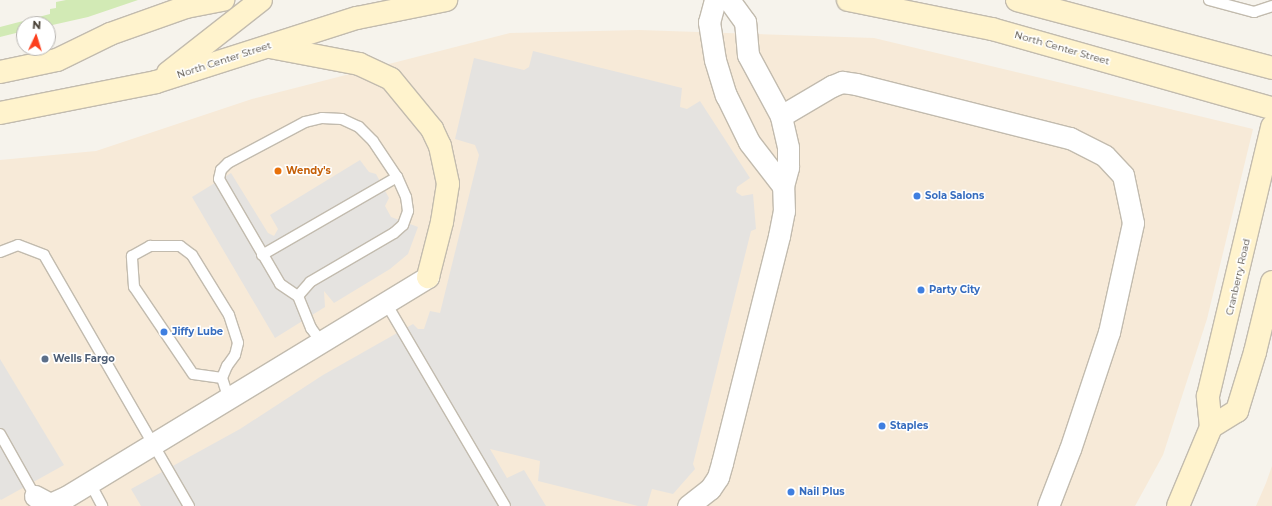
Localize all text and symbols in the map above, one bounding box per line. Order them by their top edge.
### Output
north arrow [16,16,56,56]
text: N [32,18,42,32]
street label: North Center Street [1013,29,1111,67]
street label: North Center Street [175,39,273,81]
place label: Wendy's [286,165,331,177]
marker: Wendy's [273,166,283,176]
place label: Sola Salons [925,190,984,202]
marker: Sola Salons [912,191,922,201]
street label: Cranberry Road [1223,238,1253,316]
place label: Party City [929,284,980,296]
marker: Party City [916,285,926,295]
place label: Jiffy Lube [172,326,223,338]
marker: Jiffy Lube [159,327,169,337]
place label: Wells Fargo [53,353,115,365]
marker: Wells Fargo [40,354,50,364]
place label: Staples [890,420,928,432]
marker: Staples [877,421,887,431]
place label: Nail Plus [799,486,845,498]
marker: Nail Plus [786,487,796,497]

